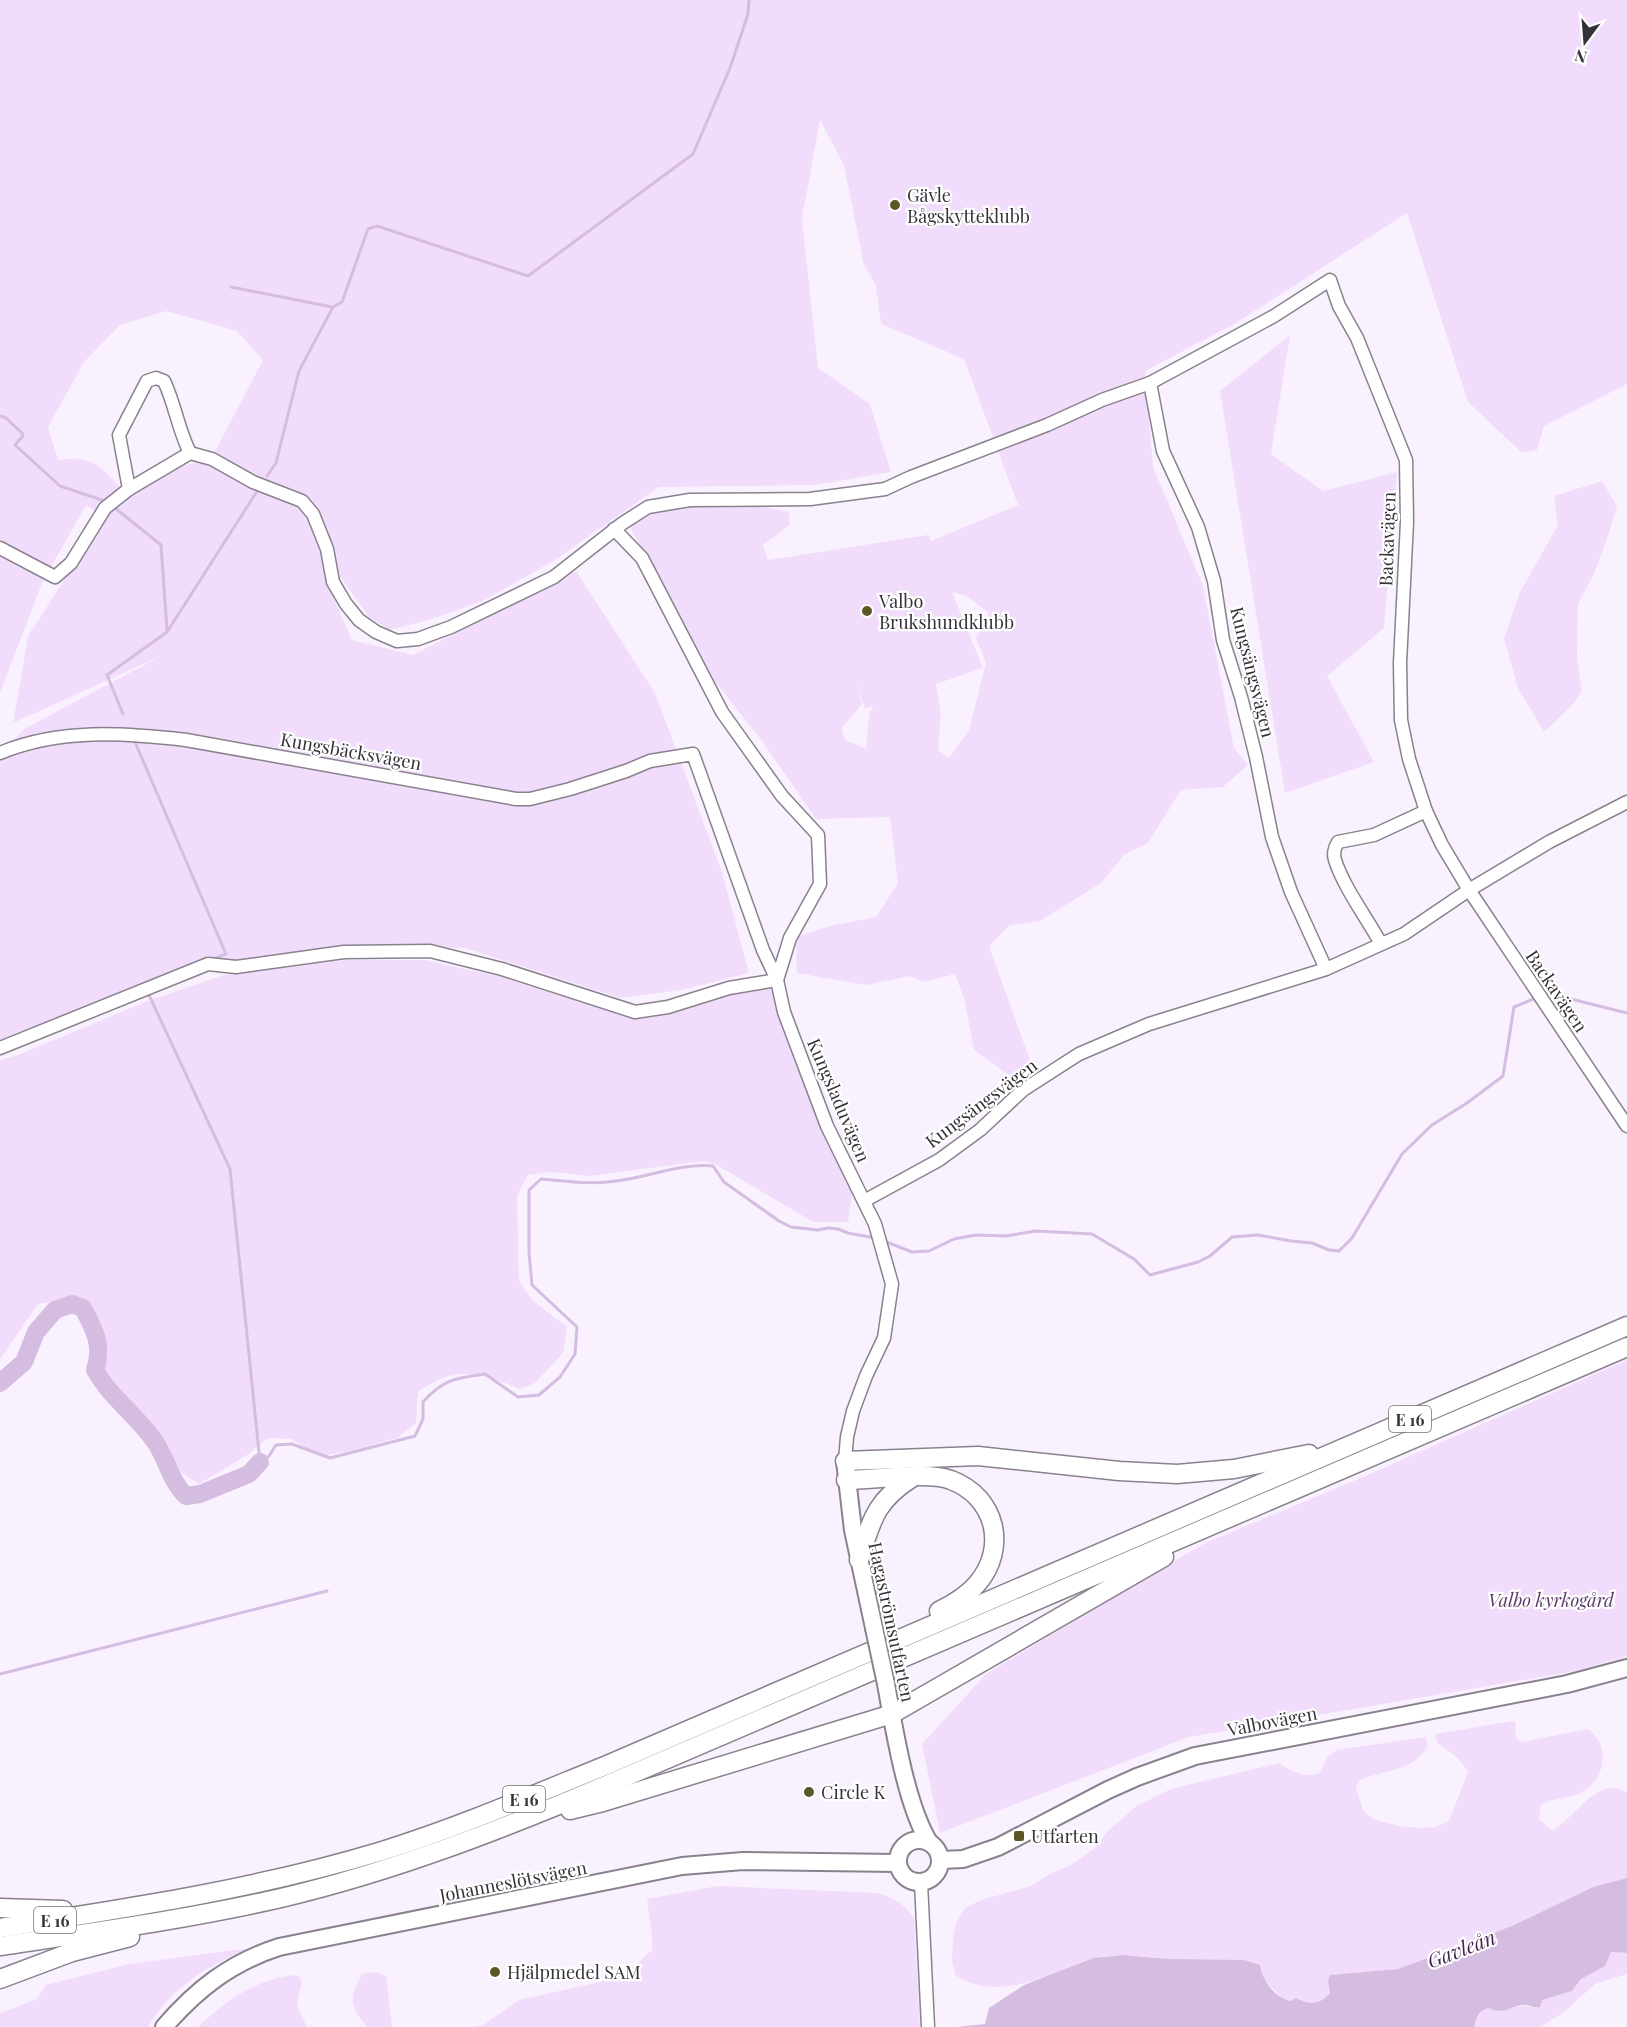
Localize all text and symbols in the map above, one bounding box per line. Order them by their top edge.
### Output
north arrow [1555,12,1615,72]
text: N [1572,45,1589,69]
place label: Gävle Bågskytteklubb [907,183,1030,228]
marker: Gävle Bågskytteklubb [888,198,902,212]
street label: Backavägen [1373,491,1401,587]
place label: Valbo Brukshundklubb [878,589,1014,634]
marker: Valbo Brukshundklubb [860,604,874,618]
street label: Kungsängsvägen [1225,604,1281,740]
street label: Kungsbäcksvägen [279,727,424,775]
street label: Backavägen [1521,945,1593,1037]
street label: Kungsladuvägen [802,1034,876,1166]
street label: Kungsängsvägen [920,1053,1042,1153]
road number: E 16 [1389,1406,1431,1432]
street label: Hagaströmsutfarten [863,1540,921,1704]
park label: Valbo kyrkogård [1488,1588,1615,1612]
street label: Valbovägen [1224,1700,1319,1742]
place label: Circle K [821,1780,886,1804]
marker: Circle K [802,1785,816,1799]
road number: E 16 [503,1786,545,1812]
place label: Utfarten [1031,1824,1099,1848]
marker: Utfarten [1012,1829,1026,1843]
street label: Johanneslötsvägen [436,1855,589,1907]
road number: E 16 [34,1907,76,1933]
water label: Gavleån [1423,1923,1499,1973]
place label: Hjälpmedel SAM [507,1960,641,1984]
marker: Hjälpmedel SAM [488,1965,502,1979]

